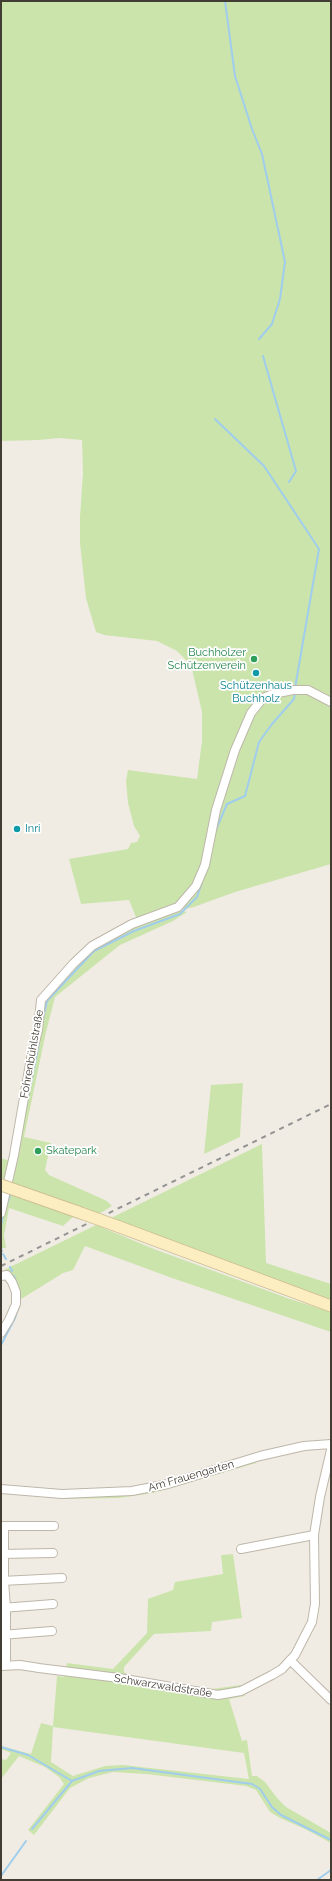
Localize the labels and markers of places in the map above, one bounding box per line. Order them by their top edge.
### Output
place label: Buchholzer Schützenverein [168,646,246,672]
marker: Buchholzer Schützenverein [249,654,259,664]
marker: Schützenhaus Buchholz [251,668,261,678]
place label: Schützenhaus Buchholz [220,679,292,705]
place label: Inri [25,822,40,836]
marker: Inri [12,824,22,834]
place label: Skatepark [46,1144,97,1158]
marker: Skatepark [33,1146,43,1156]

